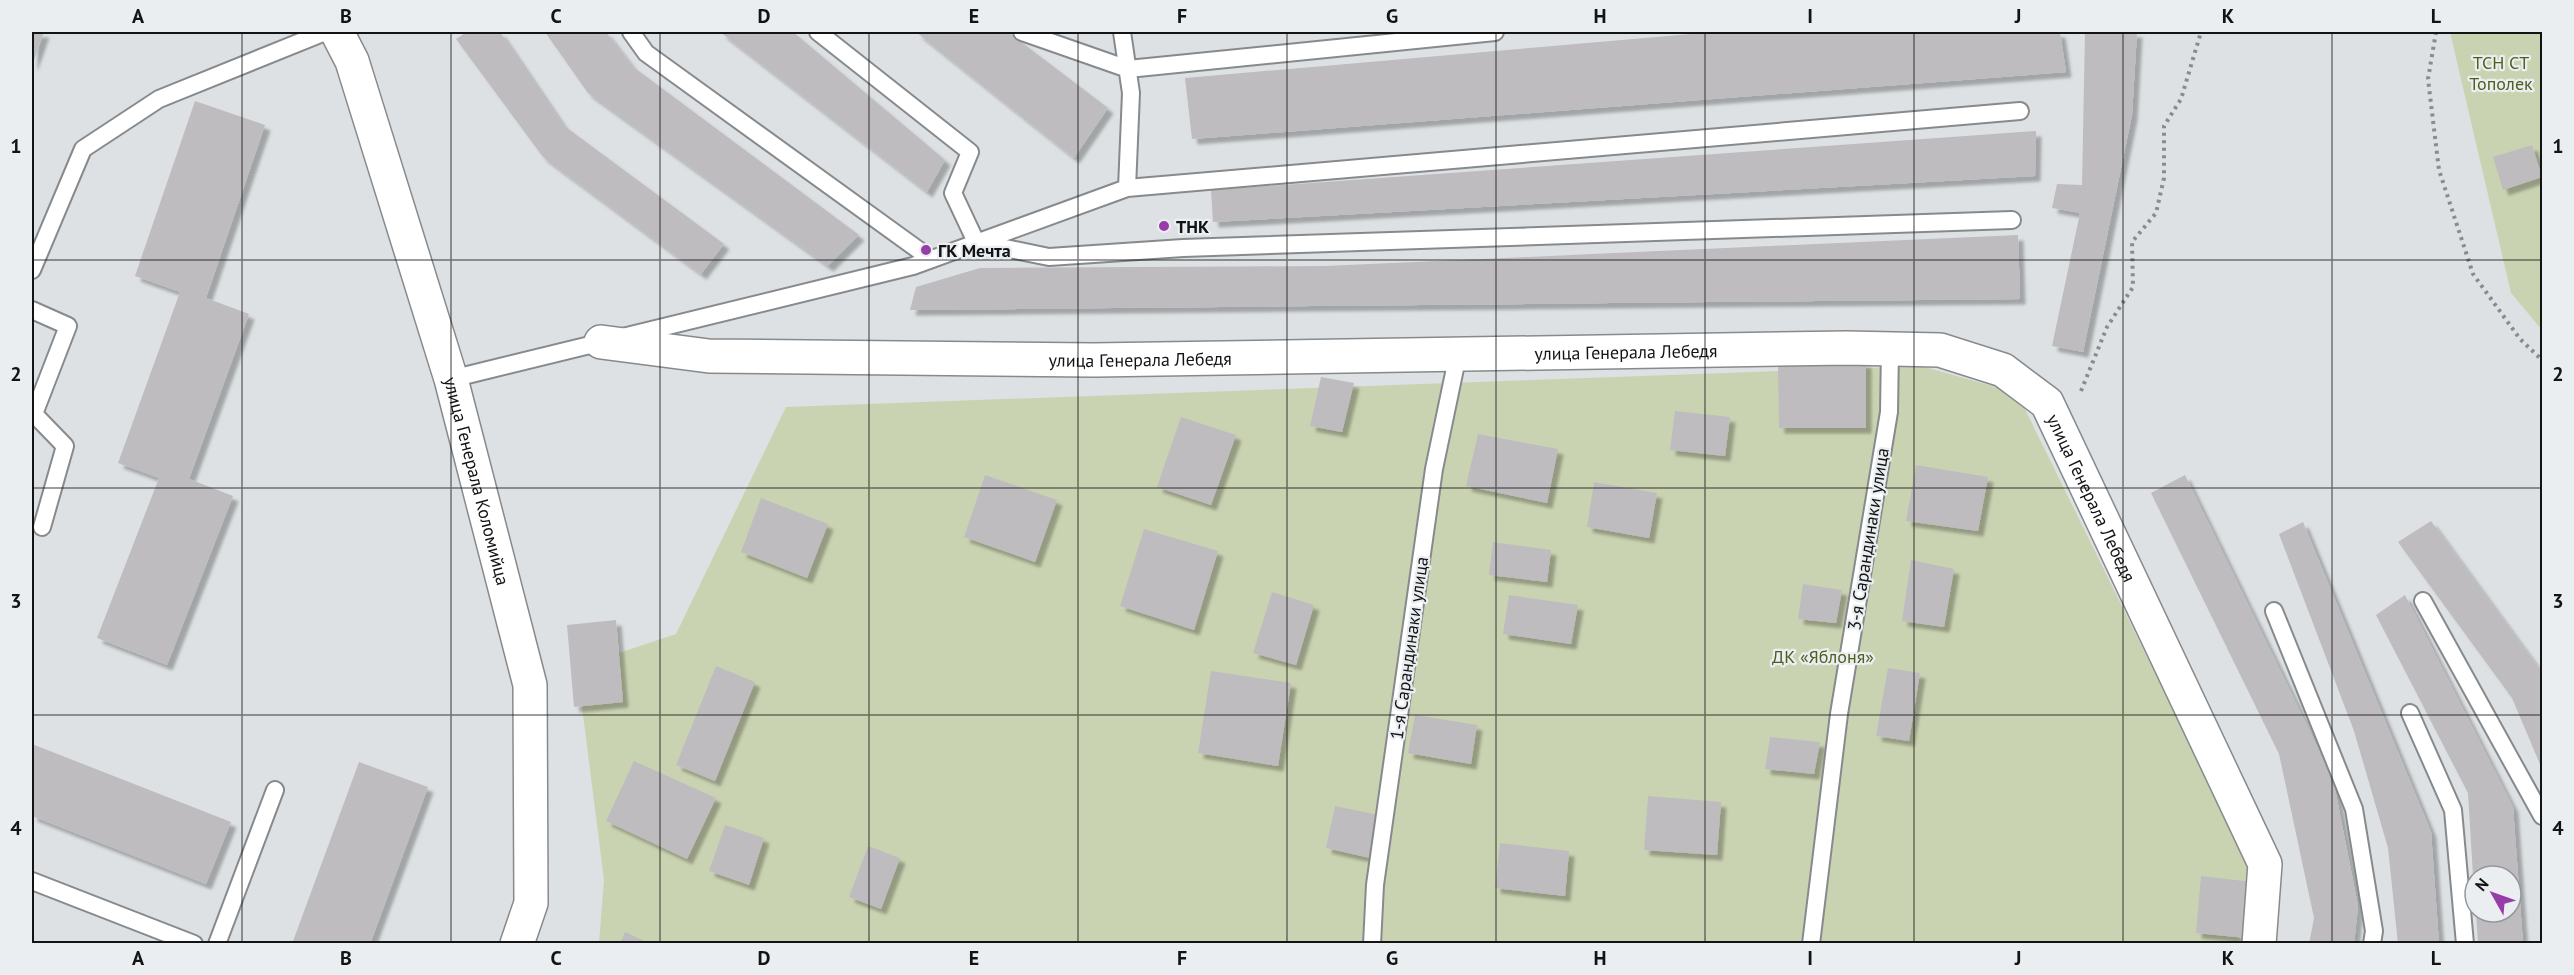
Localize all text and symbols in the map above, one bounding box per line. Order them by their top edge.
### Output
text: A [132,3,145,29]
text: B [340,3,352,29]
text: C [550,3,562,29]
text: D [758,3,771,29]
text: E [969,3,979,29]
text: F [1177,3,1187,29]
text: G [1386,3,1398,29]
text: H [1593,3,1607,29]
text: I [1807,3,1813,29]
text: J [2014,3,2021,29]
text: K [2222,3,2235,29]
text: L [2431,3,2442,29]
park label: ТСН СТ Тополек [2469,51,2533,95]
text: 1 [10,133,22,159]
text: 1 [2552,133,2564,159]
place label: ТНК [1176,215,1209,238]
marker: ТНК [1157,219,1171,233]
place label: ГК Мечта [938,239,1011,262]
marker: ГК Мечта [919,243,933,257]
street label: улица Генерала Лебедя [1534,339,1718,364]
street label: улица Генерала Лебедя [1048,346,1232,372]
text: 2 [10,361,22,387]
text: 2 [2552,361,2564,387]
street label: улица Генерала Коломийца [439,374,515,588]
street label: улица Генерала Лебедя [2042,410,2141,585]
street label: 3-я Сарандинаки улица [1842,446,1894,632]
street label: 1-я Сарандинаки улица [1385,555,1433,741]
text: 3 [10,588,22,614]
text: 3 [2552,588,2564,614]
park label: ДК «Яблоня» [1772,645,1874,668]
text: 4 [10,815,22,841]
text: 4 [2552,815,2564,841]
north arrow [2463,864,2523,924]
text: N [2470,874,2493,895]
text: A [132,945,145,971]
text: B [340,945,352,971]
text: C [550,945,562,971]
text: D [758,945,771,971]
text: E [969,945,979,971]
text: F [1177,945,1187,971]
text: G [1386,945,1398,971]
text: H [1593,945,1607,971]
text: I [1807,945,1813,971]
text: J [2014,945,2021,971]
text: K [2222,945,2235,971]
text: L [2431,945,2442,971]

